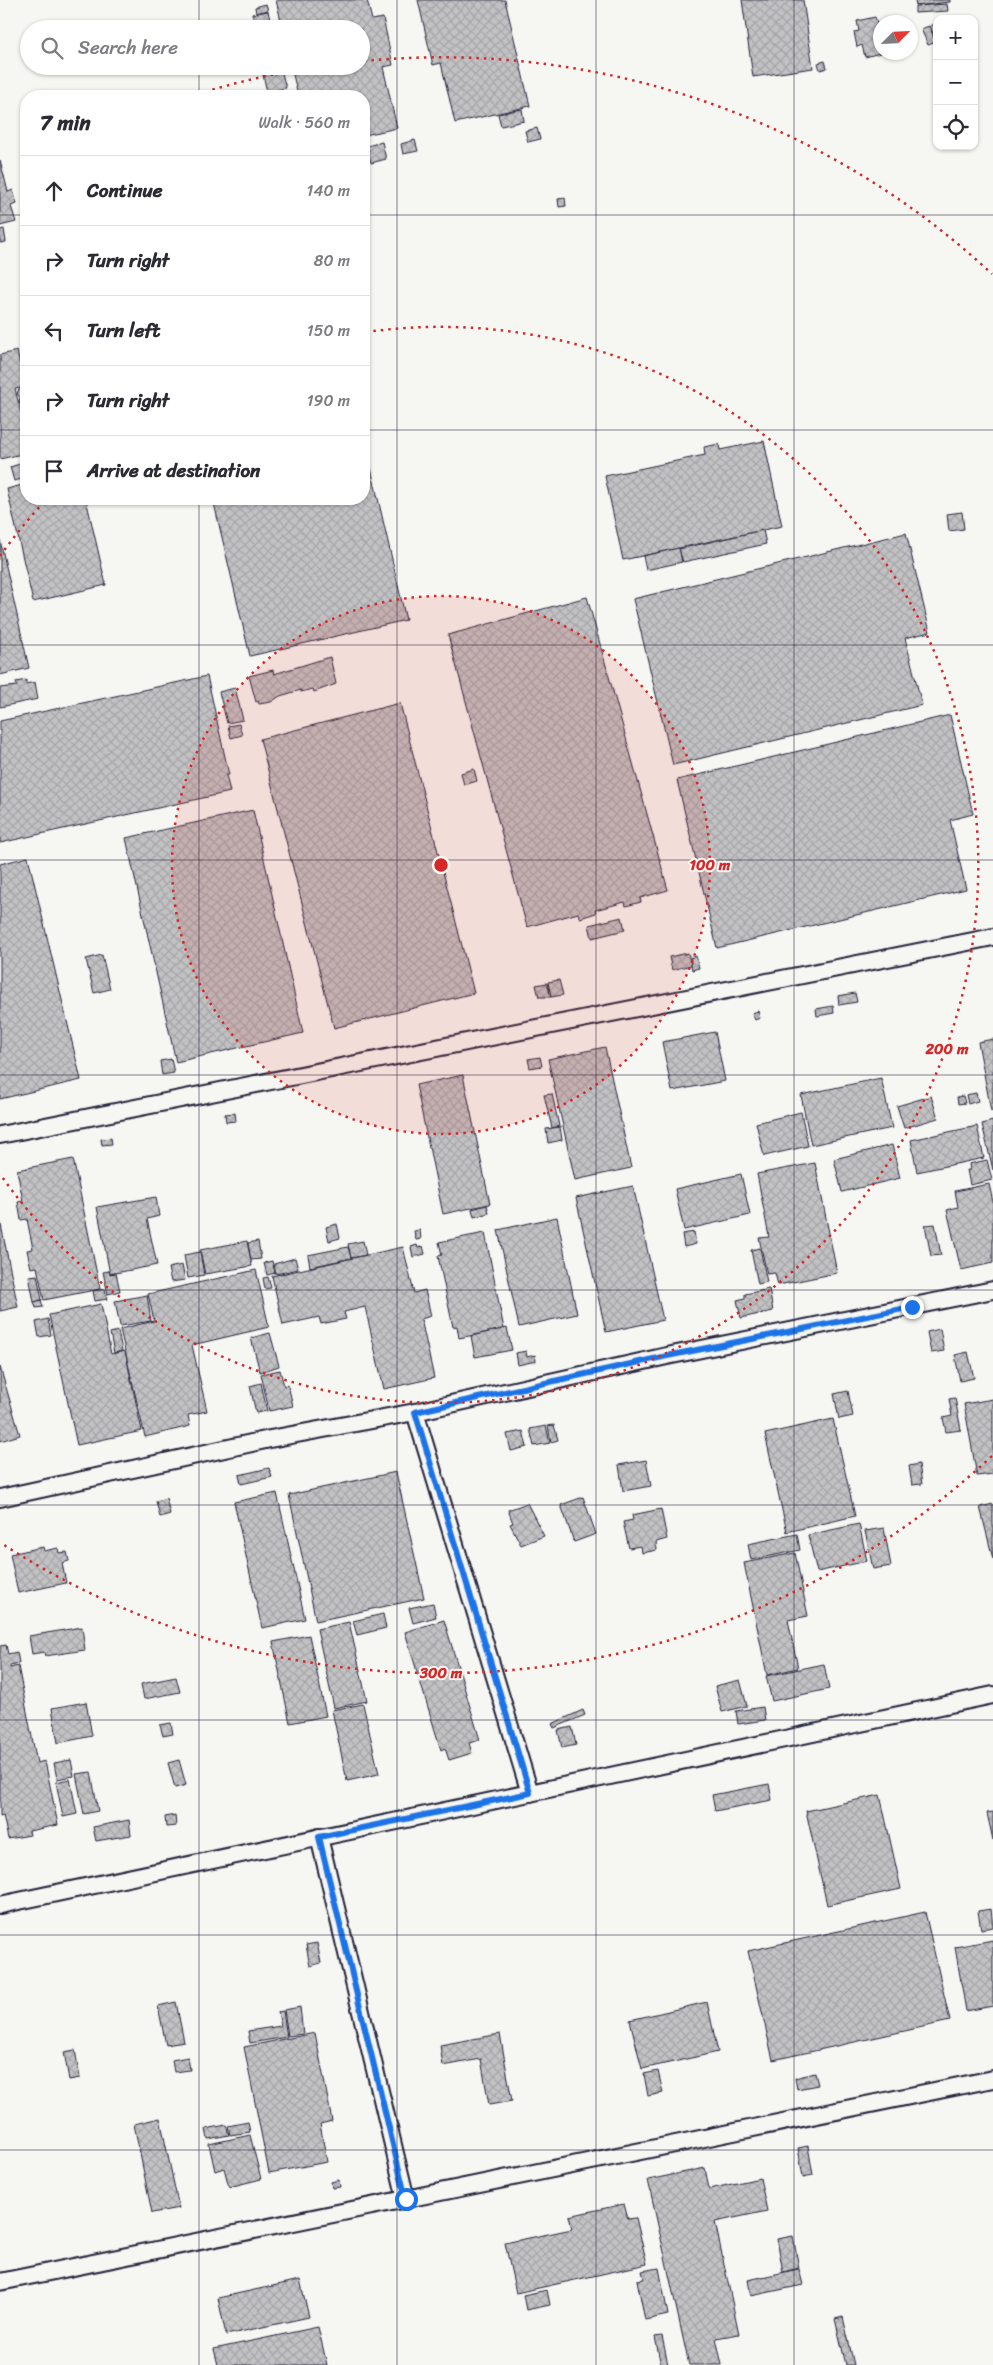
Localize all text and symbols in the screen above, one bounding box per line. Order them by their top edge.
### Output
north arrow [873,15,918,60]
map controls [933,15,978,150]
button: + [933,15,978,60]
search box [20,20,370,75]
text: Search here [78,31,178,64]
icon: search [38,34,66,62]
button: − [933,60,978,105]
text: 7 min [40,104,91,142]
button: locate [933,105,978,150]
text: Walk · 560 m [259,108,350,137]
text: Continue [87,174,163,207]
text: 140 m [307,176,350,205]
icon: ahead [40,177,68,205]
text: Turn right [87,244,169,277]
text: 80 m [314,246,350,275]
icon: right [40,247,68,275]
text: Turn left [87,314,160,347]
text: 150 m [307,316,350,345]
icon: left [40,317,68,345]
text: Turn right [87,384,169,417]
text: 190 m [307,386,350,415]
icon: right [40,387,68,415]
text: Arrive at destination [87,454,260,487]
icon: arrive [40,457,68,485]
text: 100 m [690,852,731,878]
centre of rings [432,856,450,874]
text: 200 m [924,1036,969,1062]
route end [901,1296,924,1319]
text: 300 m [419,1660,463,1686]
route start [395,2188,418,2211]

